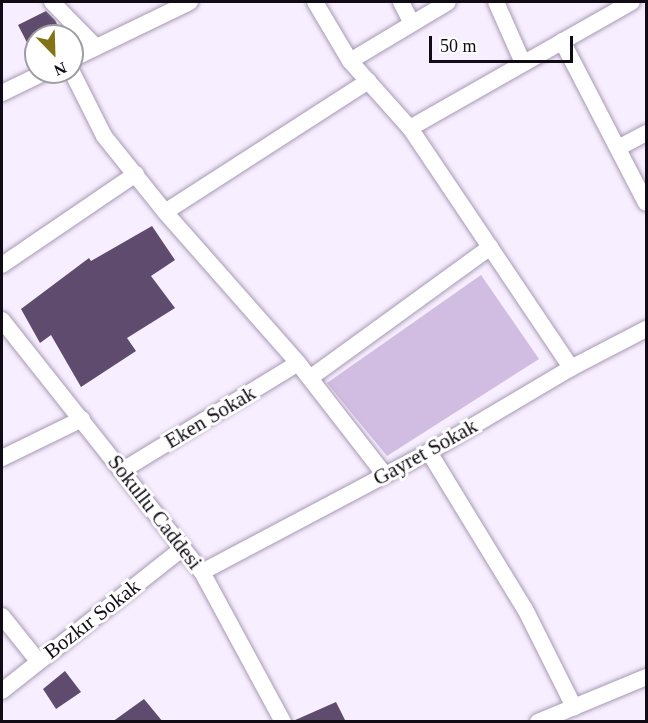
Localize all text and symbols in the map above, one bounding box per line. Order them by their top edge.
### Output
north arrow [24,24,84,84]
scale bar [432,24,576,62]
text: 50 m [440,36,477,56]
text: N [52,59,69,79]
street label: Eken Sokak [160,380,260,454]
street label: Gayret Sokak [369,413,481,491]
street label: Sokullu Caddesi [103,450,207,574]
street label: Bozkır Sokak [39,574,145,664]

